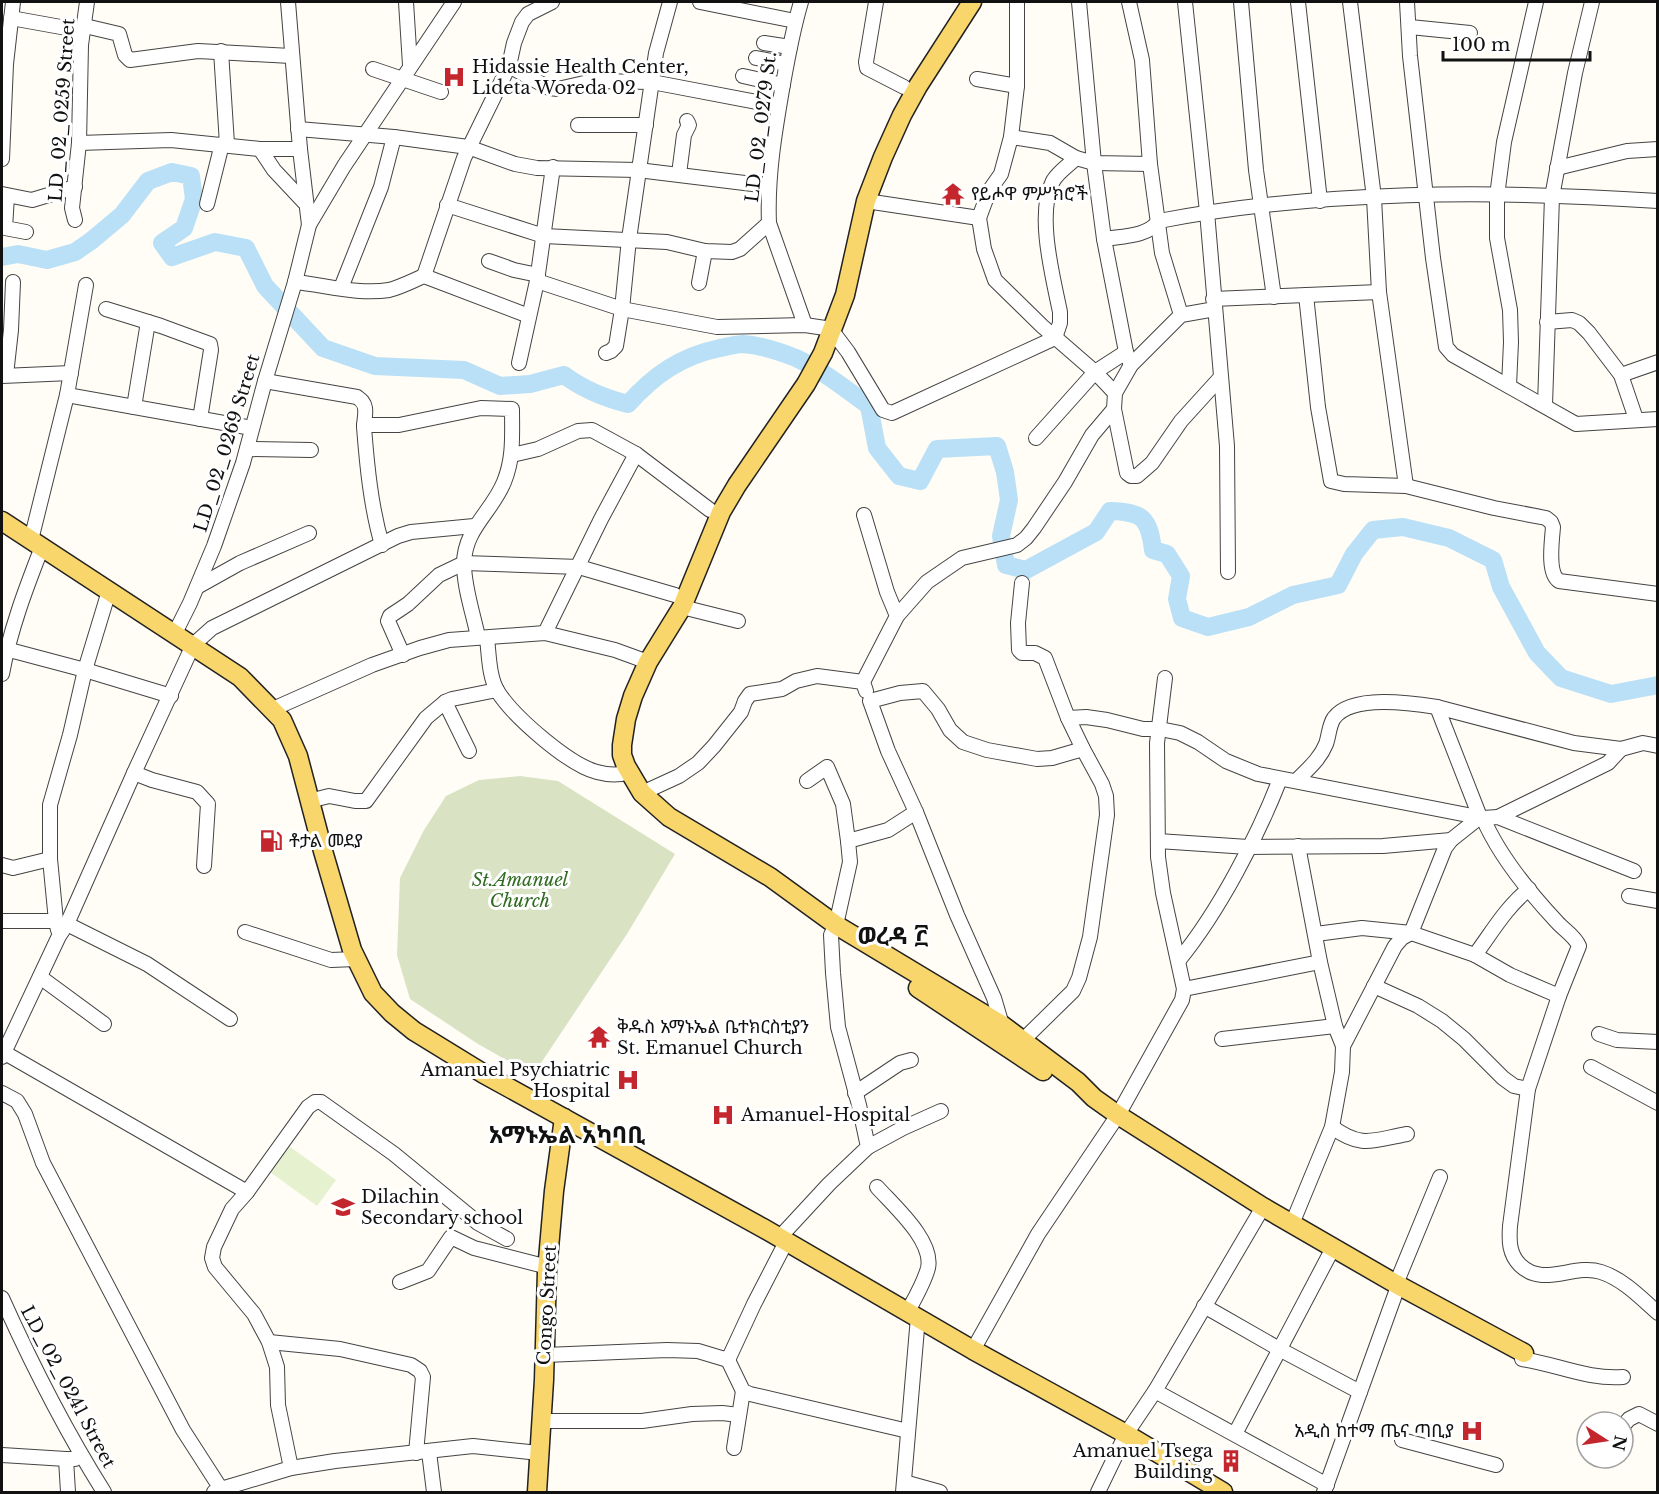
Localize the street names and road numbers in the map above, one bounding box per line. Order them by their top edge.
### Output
street label: LD_02_0259 Street [45,17,79,203]
street label: LD_02_0279 St. [741,50,781,204]
street label: LD_02_0269 Street [189,351,265,535]
street label: Congo Street [533,1244,561,1366]
street label: LD_02_0241 Street [16,1302,120,1472]

